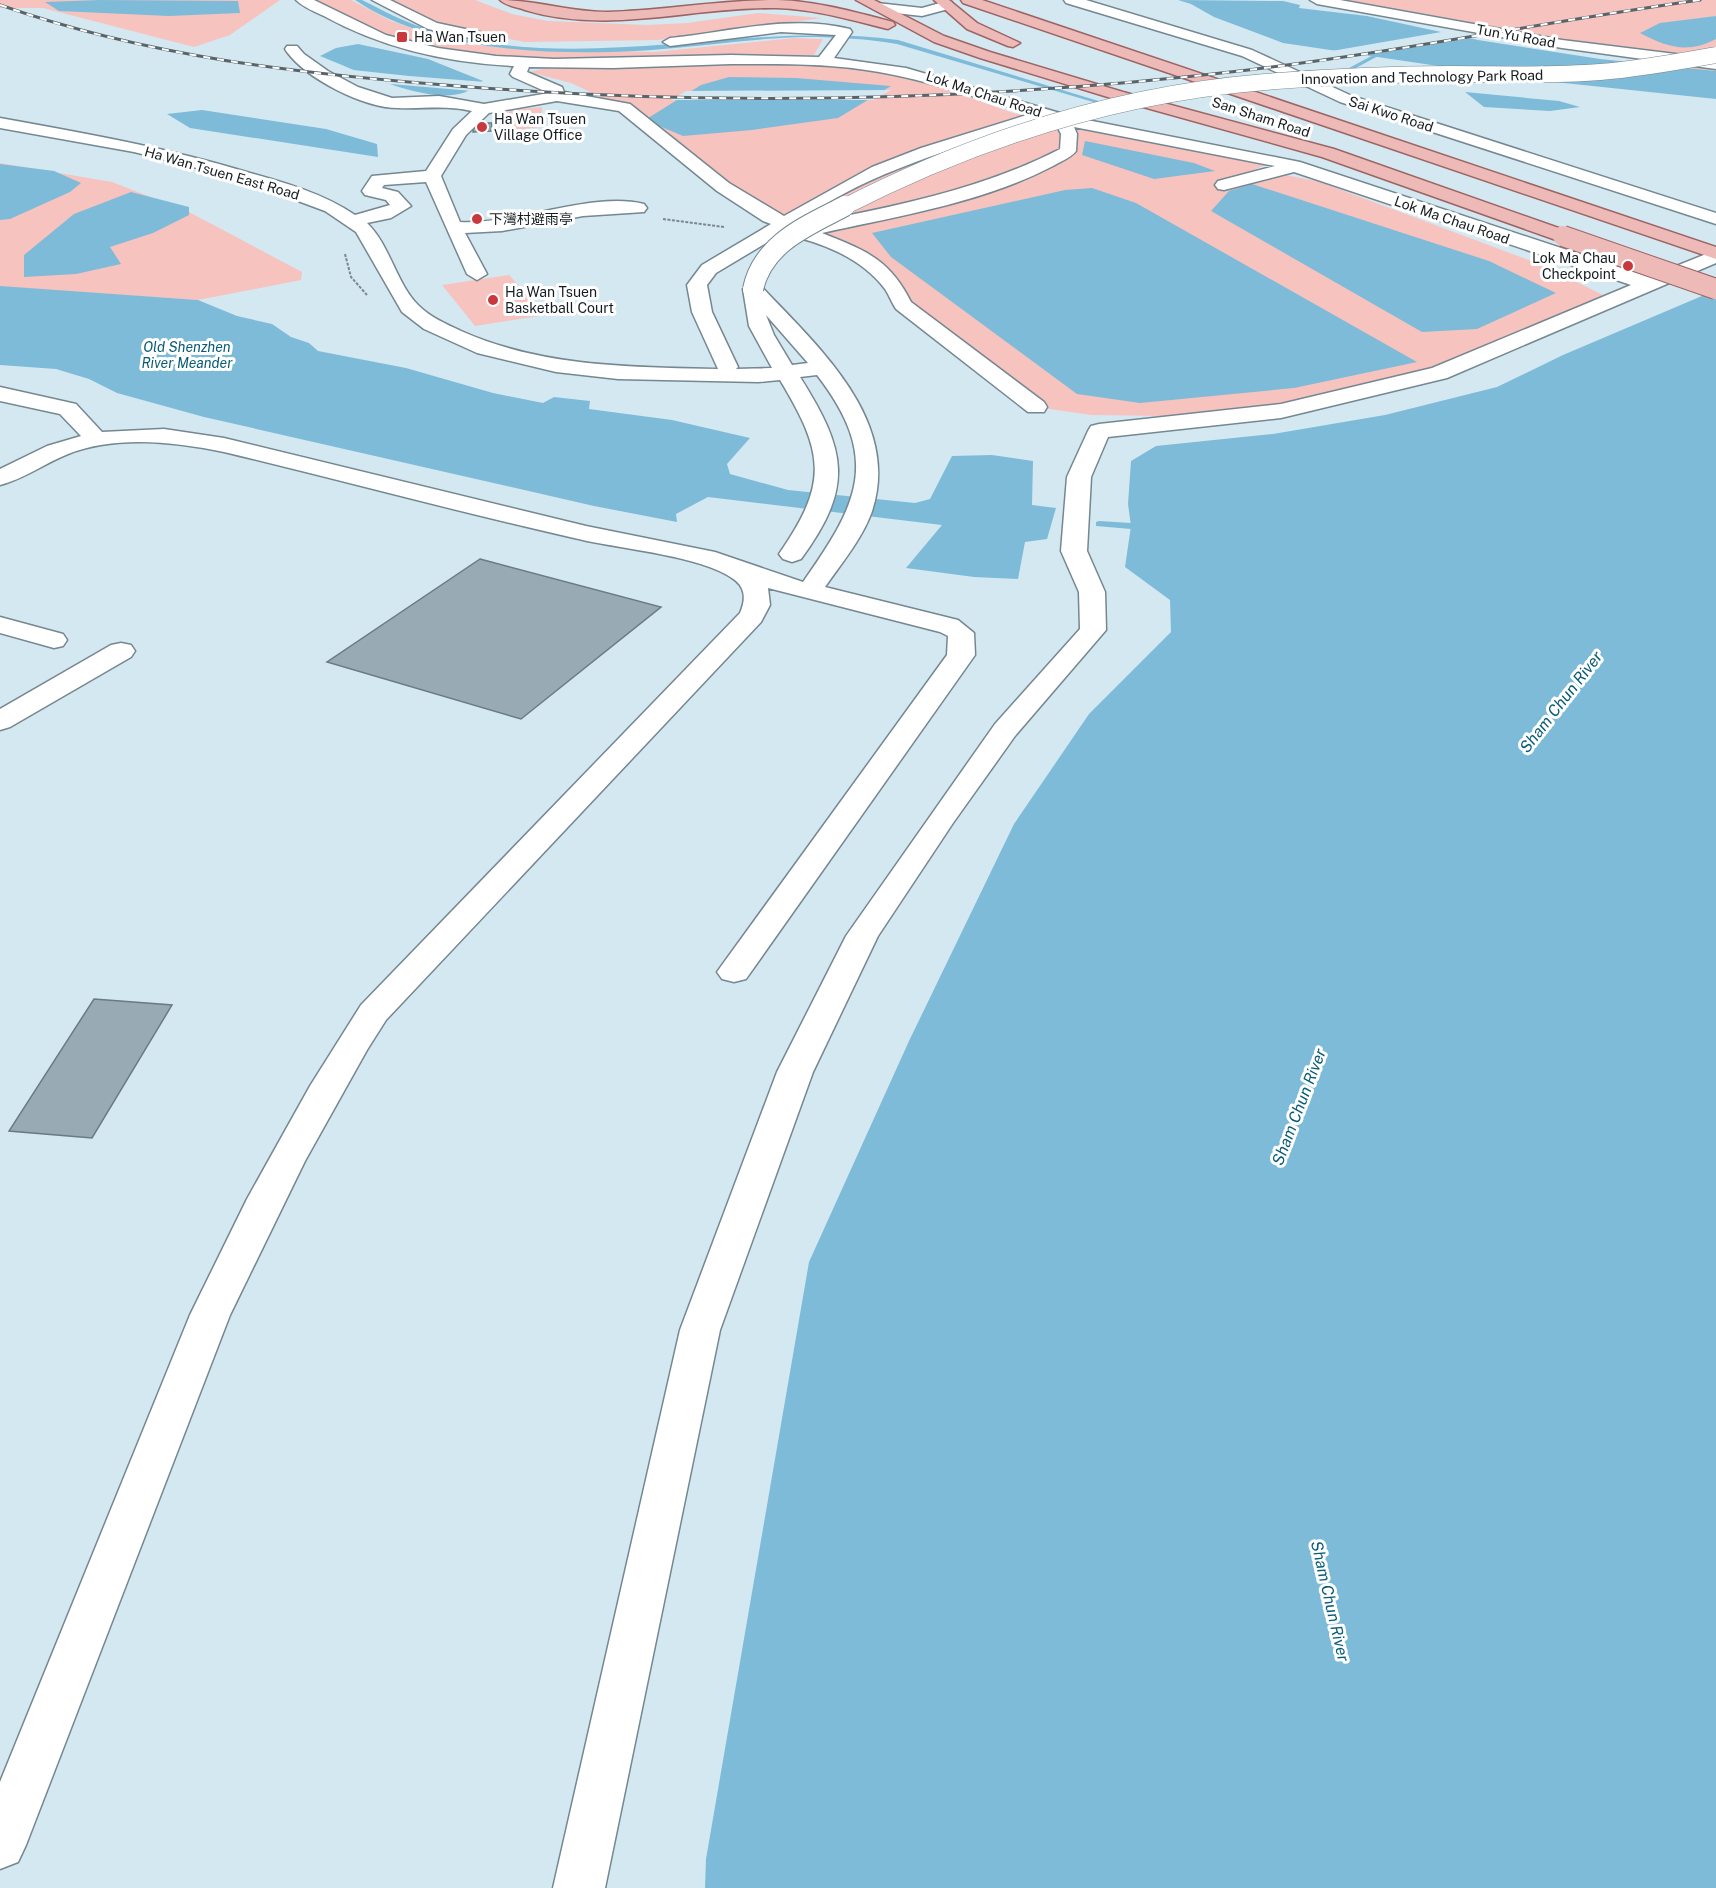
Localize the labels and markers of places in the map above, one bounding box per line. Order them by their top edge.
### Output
place label: Ha Wan Tsuen [414,29,506,45]
marker: Ha Wan Tsuen [395,30,409,44]
place label: Ha Wan Tsuen Village Office [494,111,586,143]
marker: Ha Wan Tsuen Village Office [475,120,489,134]
place label: 下灣村避雨亭 [489,211,573,227]
marker: 下灣村避雨亭 [470,212,484,226]
place label: Lok Ma Chau Checkpoint [1532,250,1616,282]
marker: Lok Ma Chau Checkpoint [1621,259,1635,273]
place label: Ha Wan Tsuen Basketball Court [505,284,614,316]
marker: Ha Wan Tsuen Basketball Court [486,293,500,307]

